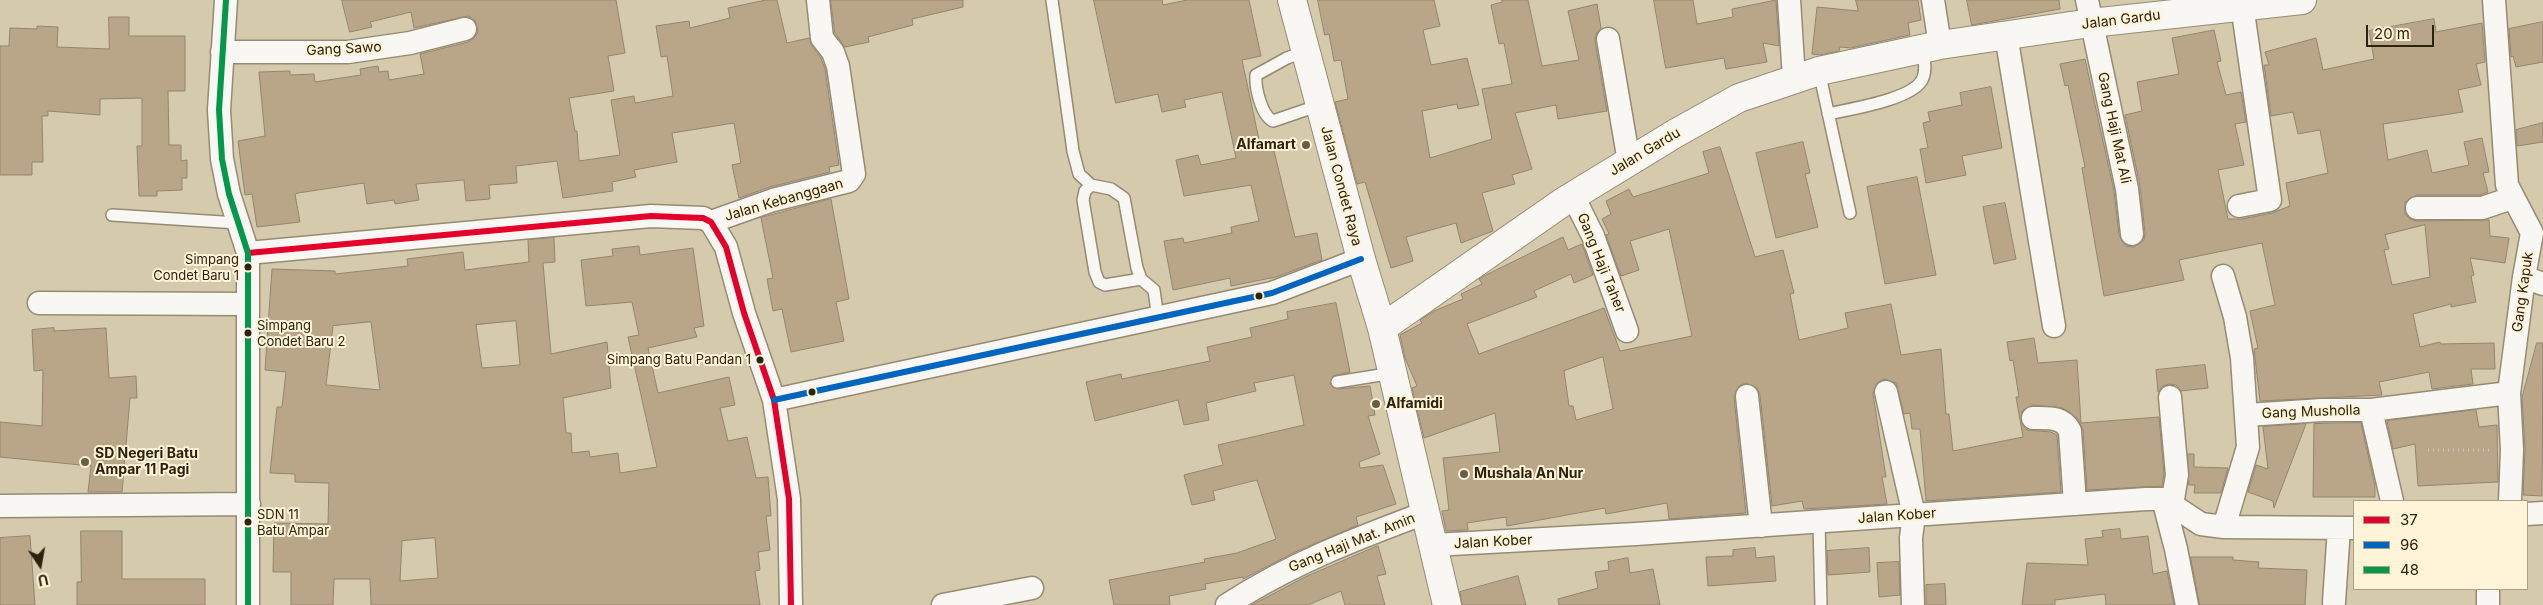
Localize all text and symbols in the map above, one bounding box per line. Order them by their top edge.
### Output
street label: Jalan Gardu [2081,7,2161,33]
scale bar [2368,15,2436,47]
text: 20 m [2374,24,2410,43]
street label: Gang Sawo [306,39,382,59]
street label: Gang Haji Mat Ali [2094,71,2134,185]
street label: Jalan Condet Raya [1317,124,1365,248]
street label: Jalan Gardu [1607,124,1683,180]
place label: Alfamart [1236,137,1296,153]
marker: Alfamart [1300,139,1312,151]
street label: Jalan Kebanggaan [723,175,845,225]
street label: Gang Haji Taher [1573,211,1629,315]
street label: Gang Kapuk [2509,251,2537,333]
place label: Simpang Condet Baru 1 [153,252,239,283]
marker: Simpang Condet Baru 1 [243,262,253,272]
unlabelled marker [1254,291,1264,301]
place label: Simpang Condet Baru 2 [257,318,345,349]
marker: Simpang Condet Baru 2 [243,328,253,338]
place label: Simpang Batu Pandan 1 [607,352,751,368]
marker: Simpang Batu Pandan 1 [755,355,765,365]
unlabelled marker [807,387,817,397]
place label: Alfamidi [1386,396,1443,412]
marker: Alfamidi [1370,398,1382,410]
street label: Gang Musholla [2261,402,2361,422]
place label: SD Negeri Batu Ampar 11 Pagi [95,446,198,478]
marker: SD Negeri Batu Ampar 11 Pagi [79,456,91,468]
place label: Mushala An Nur [1474,466,1583,482]
marker: Mushala An Nur [1458,468,1470,480]
legend [2353,500,2528,590]
street label: Jalan Kober [1857,505,1937,527]
place label: SDN 11 Batu Ampar [257,507,329,538]
street label: Gang Haji Mat. Amin [1286,510,1418,576]
text: 37 [2400,510,2418,529]
marker: SDN 11 Batu Ampar [243,517,253,527]
street label: Jalan Kober [1453,532,1533,552]
text: 96 [2400,535,2419,554]
north arrow [15,540,65,590]
text: 48 [2400,560,2419,579]
text: U [36,571,50,590]

